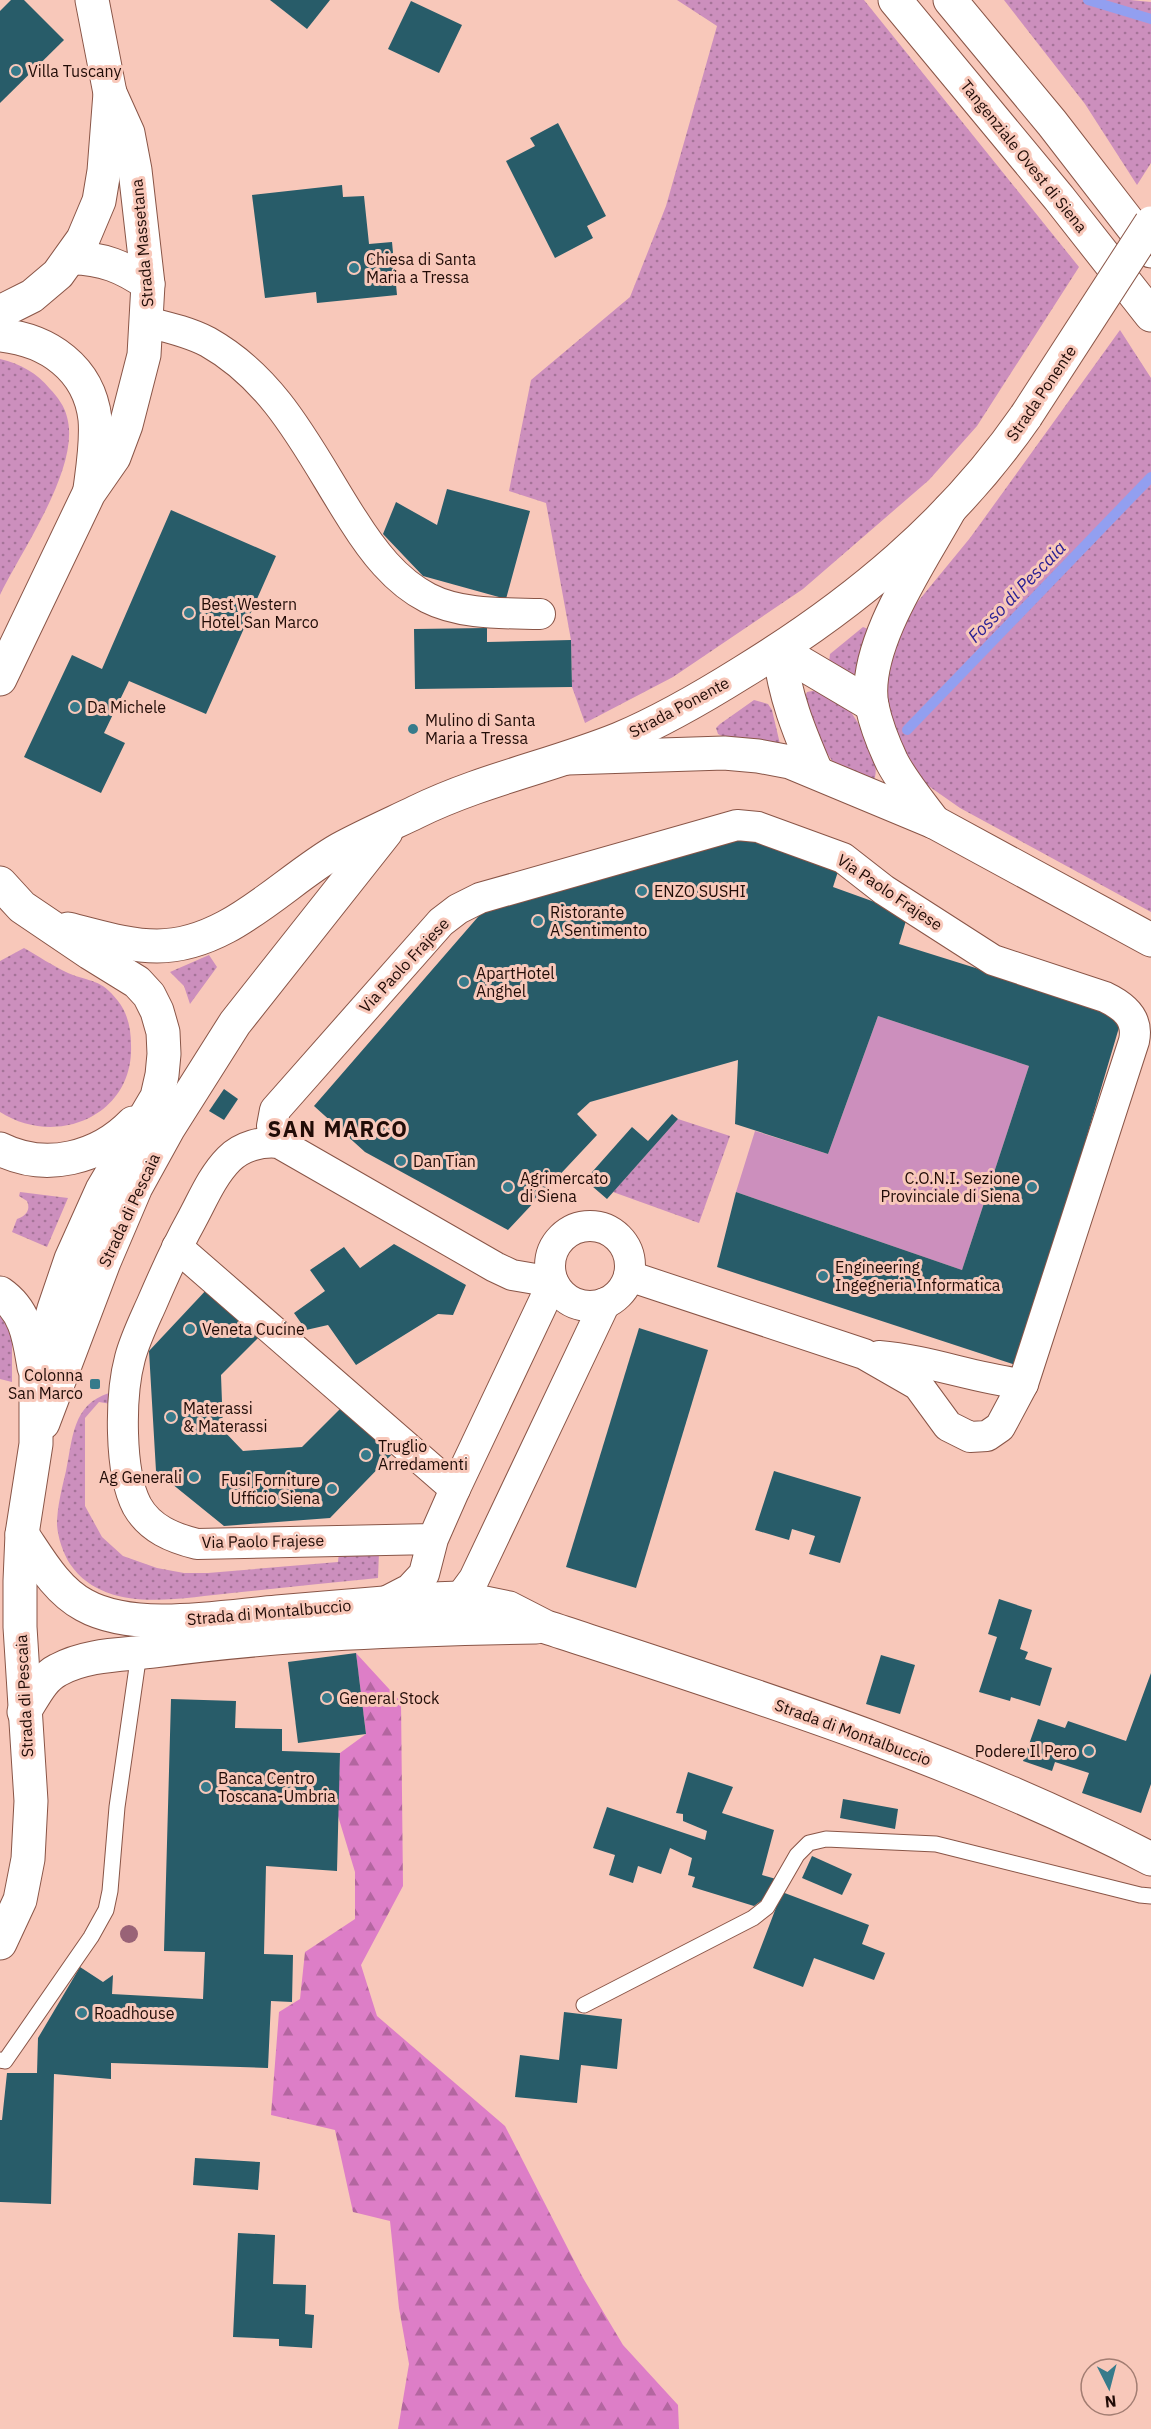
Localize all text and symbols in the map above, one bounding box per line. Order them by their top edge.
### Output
place label: Villa Tuscany [28,61,121,81]
marker: Villa Tuscany [9,64,23,78]
street label: Tangenziale Ovest di Siena [956,76,1092,237]
street label: Strada Massetana [126,178,158,308]
place label: Chiesa di Santa Maria a Tressa [366,249,477,287]
marker: Chiesa di Santa Maria a Tressa [347,261,361,275]
street label: Strada Ponente [1002,341,1080,444]
water label: Fosso di Pescaia [963,536,1071,647]
place label: Best Western Hotel San Marco [201,594,319,632]
marker: Best Western Hotel San Marco [182,606,196,620]
street label: Strada Ponente [626,672,733,742]
place label: Da Michele [87,697,166,717]
marker: Da Michele [68,700,82,714]
place label: Mulino di Santa Maria a Tressa [425,710,536,748]
marker: Mulino di Santa Maria a Tressa [406,722,420,736]
street label: Via Paolo Frajese [834,849,947,935]
place label: ENZO SUSHI [654,881,746,901]
marker: ENZO SUSHI [635,884,649,898]
place label: Ristorante A Sentimento [550,902,647,940]
street label: Via Paolo Frajese [355,913,453,1017]
marker: Ristorante A Sentimento [531,914,545,928]
place label: ApartHotel Anghel [476,963,555,1001]
marker: ApartHotel Anghel [457,975,471,989]
district label: SAN MARCO [268,1114,408,1143]
street label: Strada di Pescaia [94,1150,164,1270]
place label: Dan Tian [413,1151,476,1171]
marker: Dan Tian [394,1154,408,1168]
place label: Agrimercato di Siena [520,1168,608,1206]
place label: C.O.N.I. Sezione Provinciale di Siena [881,1168,1020,1206]
marker: Agrimercato di Siena [501,1180,515,1194]
marker: C.O.N.I. Sezione Provinciale di Siena [1025,1180,1039,1194]
place label: Engineering Ingegneria Informatica [835,1257,1001,1295]
marker: Engineering Ingegneria Informatica [816,1269,830,1283]
place label: Veneta Cucine [202,1319,305,1339]
marker: Veneta Cucine [183,1322,197,1336]
place label: Colonna San Marco [8,1365,83,1403]
marker: Colonna San Marco [88,1377,102,1391]
place label: Materassi & Materassi [183,1398,268,1436]
marker: Materassi & Materassi [164,1410,178,1424]
place label: Truglio Arredamenti [378,1436,468,1474]
marker: Truglio Arredamenti [359,1448,373,1462]
place label: Ag Generali [99,1467,182,1487]
marker: Ag Generali [187,1470,201,1484]
place label: Fusi Forniture Ufficio Siena [221,1470,320,1508]
marker: Fusi Forniture Ufficio Siena [325,1482,339,1496]
street label: Via Paolo Frajese [202,1530,325,1552]
street label: Strada di Montalbuccio [186,1595,352,1629]
street label: Strada di Pescaia [11,1634,37,1758]
place label: General Stock [339,1688,440,1708]
marker: General Stock [320,1691,334,1705]
street label: Strada di Montalbuccio [772,1694,934,1770]
place label: Podere Il Pero [975,1741,1077,1761]
marker: Podere Il Pero [1082,1744,1096,1758]
place label: Banca Centro Toscana-Umbria [218,1768,336,1806]
marker: Banca Centro Toscana-Umbria [199,1780,213,1794]
place label: Roadhouse [94,2003,175,2023]
marker: Roadhouse [75,2006,89,2020]
north arrow [1079,2357,1139,2417]
text: N [1104,2391,1117,2412]

